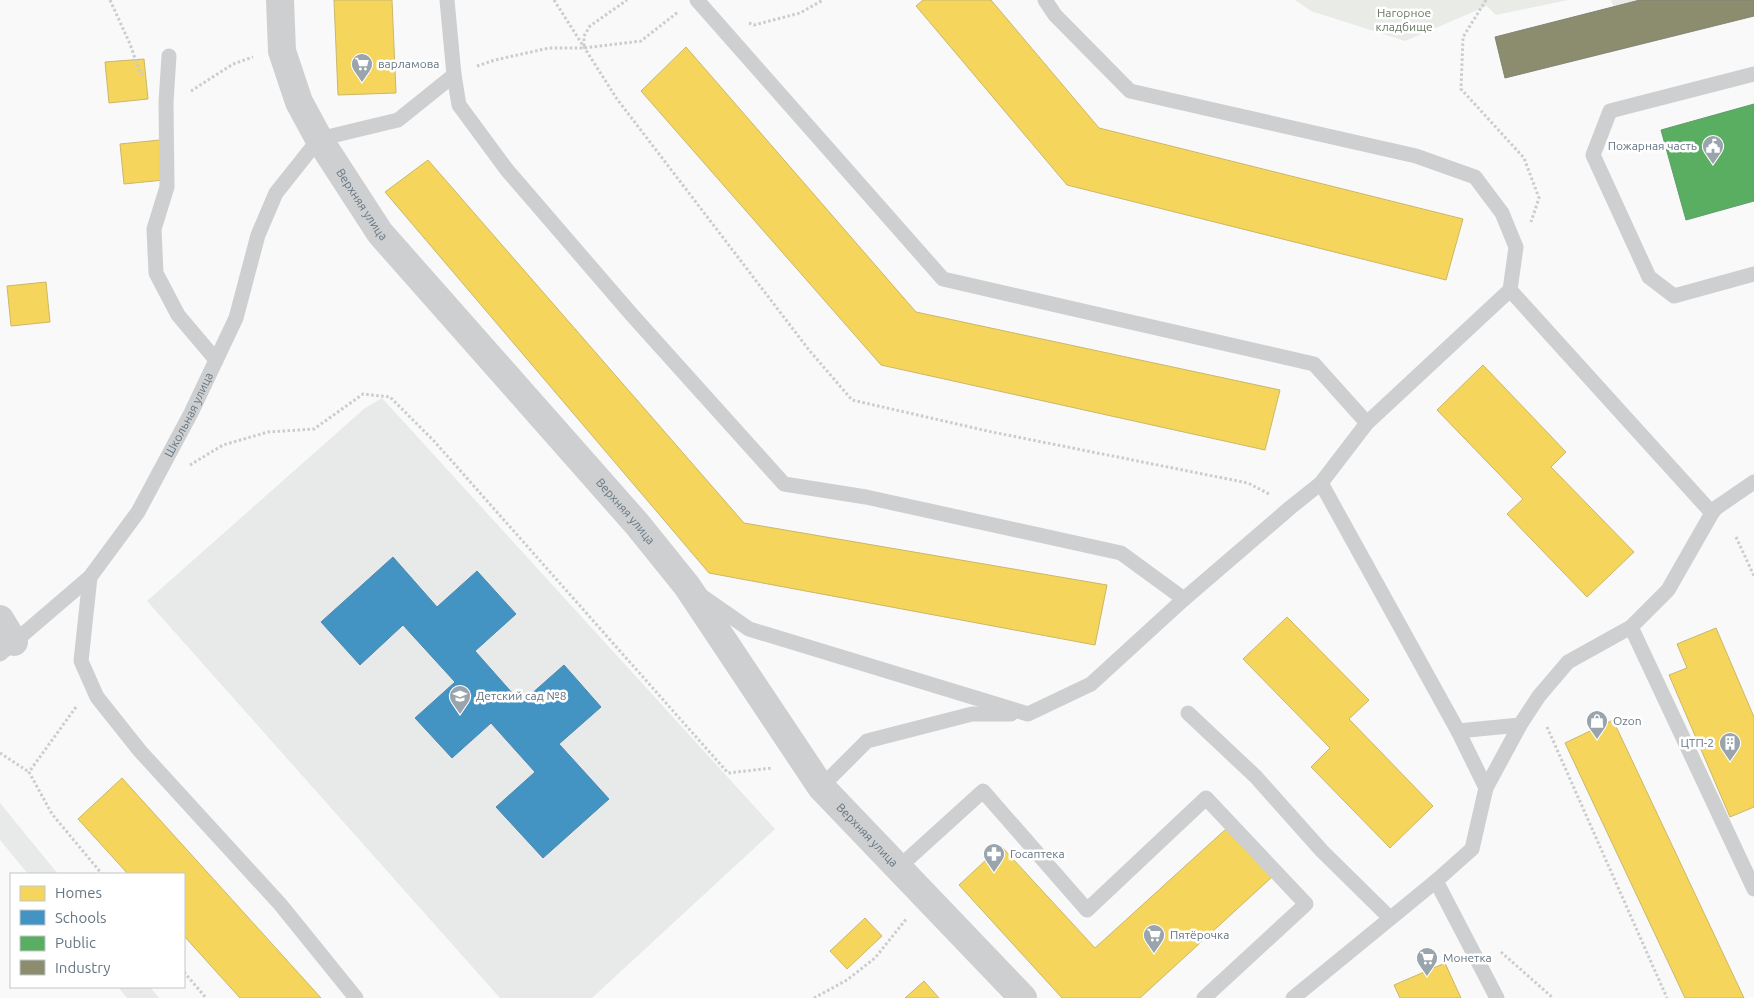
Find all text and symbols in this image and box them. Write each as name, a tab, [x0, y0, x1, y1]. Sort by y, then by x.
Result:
park label: Нагорное кладбище	[1375, 6, 1433, 33]
supermarket icon: варламова	[350, 52, 374, 83]
place label: варламова	[378, 57, 440, 70]
public building icon: Пожарная часть	[1701, 134, 1725, 165]
place label: Пожарная часть	[1608, 139, 1697, 152]
street label: Верхняя улица	[334, 166, 390, 243]
street label: Школьная улица	[162, 370, 215, 459]
street label: Верхняя улица	[594, 475, 658, 547]
school or university icon: Детский сад №8	[448, 684, 472, 715]
place label: Детский сад №8	[476, 689, 567, 702]
shop icon: Ozon	[1585, 709, 1609, 740]
place label: Ozon	[1613, 714, 1642, 727]
building icon: ЦТП-2	[1718, 731, 1742, 762]
place label: ЦТП-2	[1680, 736, 1714, 749]
street label: Верхняя улица	[834, 800, 901, 869]
pharmacy icon: Госаптека	[982, 842, 1006, 873]
place label: Госаптека	[1010, 847, 1065, 860]
legend	[10, 873, 185, 988]
text: Homes	[55, 884, 102, 901]
text: Schools	[55, 909, 106, 926]
supermarket icon: Пятёрочка	[1142, 923, 1166, 954]
place label: Пятёрочка	[1170, 928, 1229, 941]
text: Public	[55, 934, 96, 951]
supermarket icon: Монетка	[1415, 946, 1439, 977]
place label: Монетка	[1443, 951, 1492, 964]
text: Industry	[55, 959, 110, 976]

